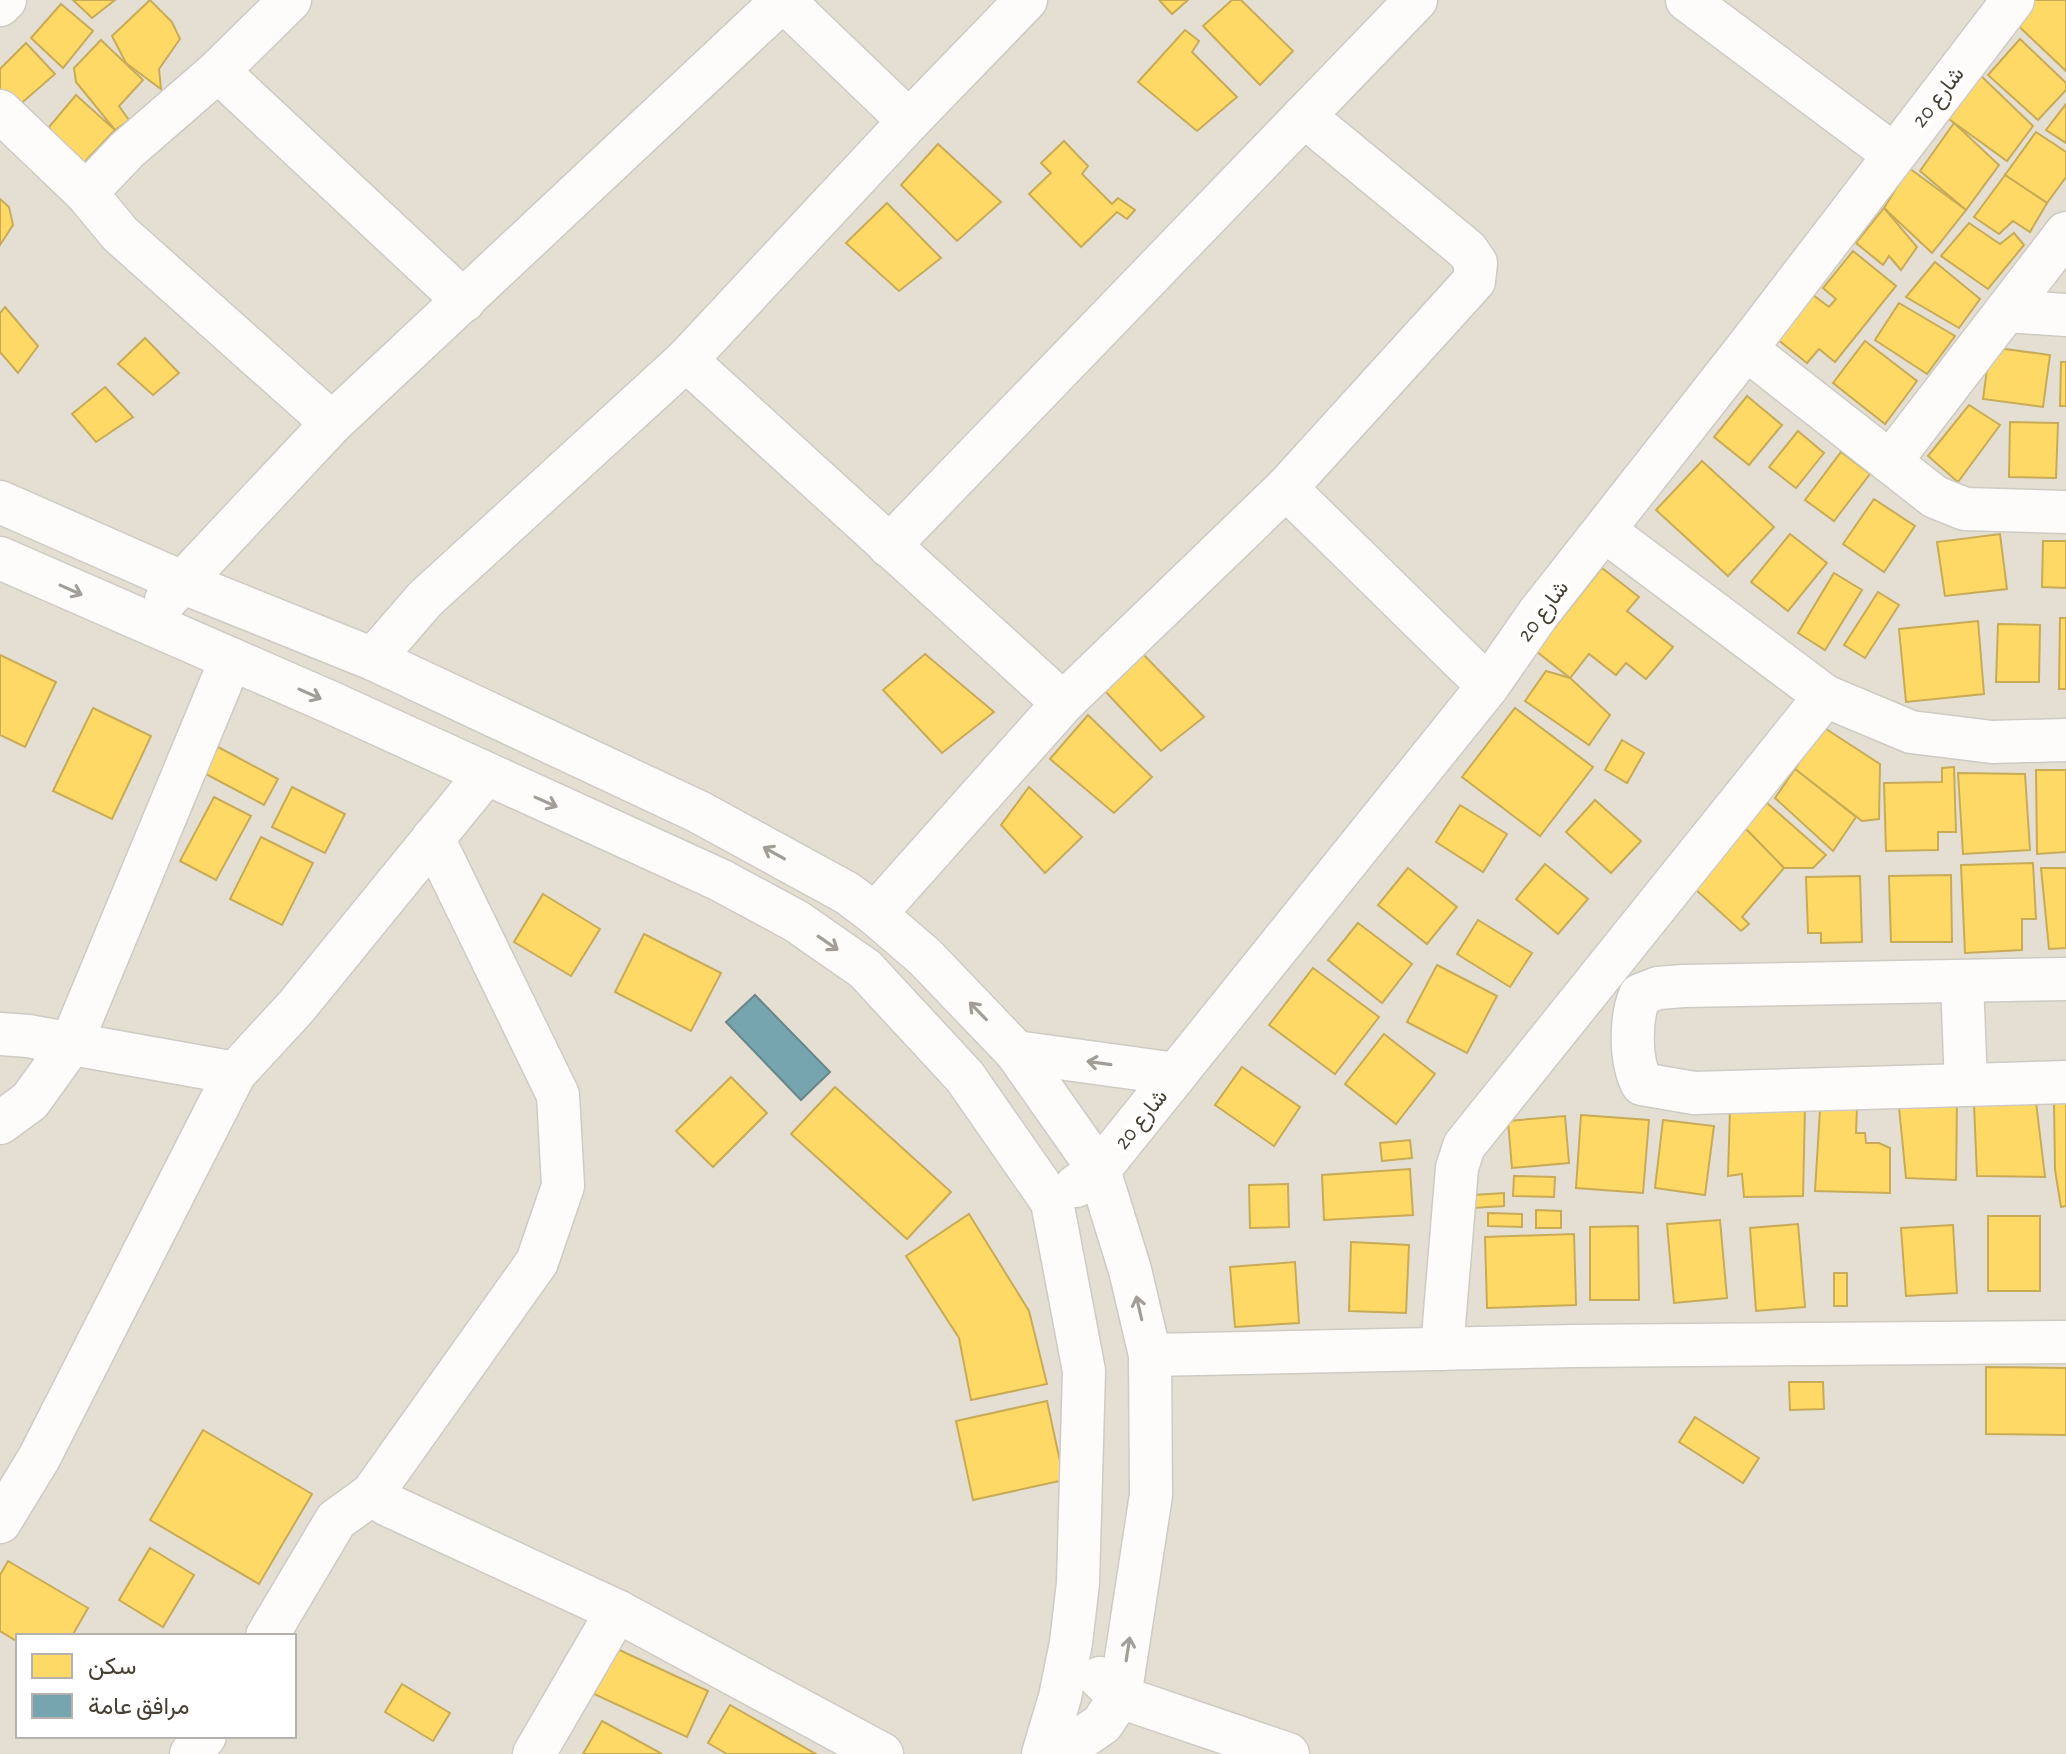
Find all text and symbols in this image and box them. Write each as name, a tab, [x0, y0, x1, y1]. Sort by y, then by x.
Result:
street label: شارع 20	[1908, 63, 1970, 133]
street label: شارع 20	[1513, 577, 1575, 647]
one-way arrow	[59, 583, 83, 598]
one-way arrow	[297, 687, 321, 702]
one-way arrow	[534, 795, 558, 810]
one-way arrow	[763, 845, 786, 861]
one-way arrow	[816, 935, 838, 952]
one-way arrow	[968, 1001, 987, 1021]
one-way arrow	[1087, 1055, 1112, 1070]
street label: شارع 20	[1111, 1085, 1174, 1155]
one-way arrow	[1131, 1296, 1146, 1321]
legend	[16, 1634, 296, 1738]
one-way arrow	[1121, 1637, 1136, 1662]
text: سكن	[88, 1655, 137, 1680]
text: مرافق عامة	[88, 1695, 189, 1721]

